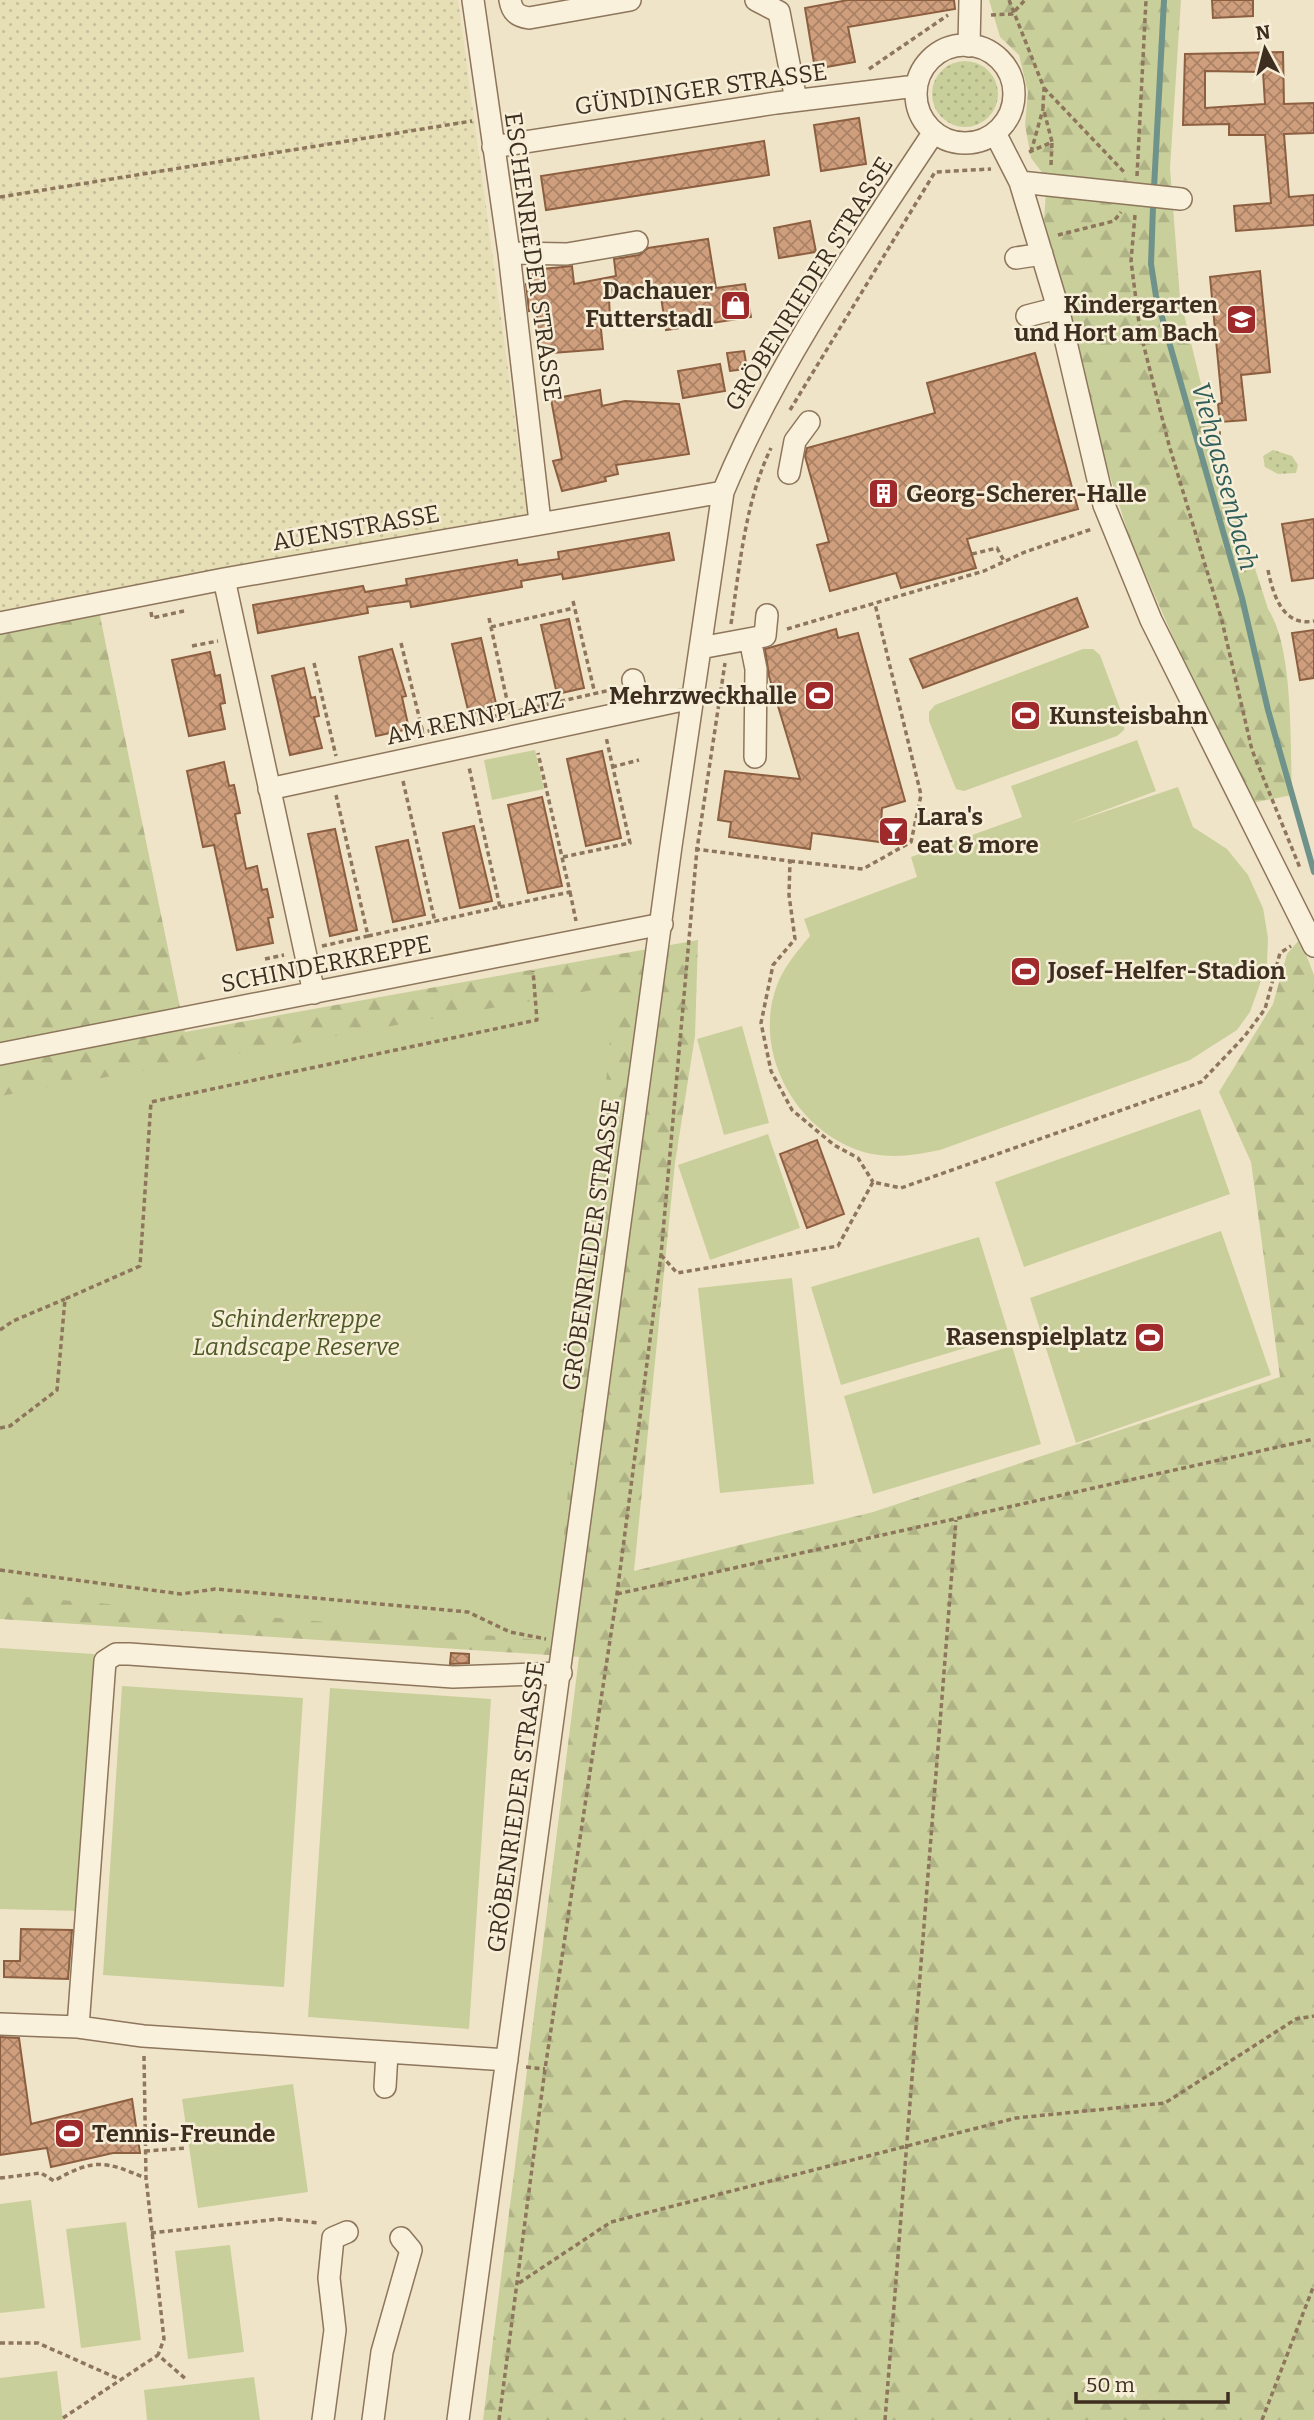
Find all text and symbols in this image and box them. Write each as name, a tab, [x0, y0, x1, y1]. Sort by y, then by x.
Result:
north arrow	[1230, 14, 1300, 84]
text: N	[1254, 20, 1272, 45]
street label: GÜNDINGER STRASSE	[573, 57, 829, 121]
street label: ESCHENRIEDER STRASSE	[499, 110, 567, 404]
street label: GRÖBENRIEDER STRASSE	[719, 152, 899, 416]
place label: Dachauer Futterstadl	[585, 277, 714, 333]
shop icon: Dachauer Futterstadl	[719, 288, 753, 322]
place label: Kindergarten und Hort am Bach	[1014, 291, 1219, 347]
school or university icon: Kindergarten und Hort am Bach	[1224, 302, 1258, 336]
water label: Viehgassenbach	[1185, 379, 1265, 574]
building icon: Georg-Scherer-Halle	[866, 477, 900, 511]
place label: Georg-Scherer-Halle	[906, 480, 1147, 508]
street label: AUENSTRASSE	[270, 500, 442, 556]
sports icon: Mehrzweckhalle	[803, 679, 837, 713]
place label: Mehrzweckhalle	[609, 682, 797, 710]
street label: AM RENNPLATZ	[384, 685, 566, 751]
sports icon: Kunsteisbahn	[1009, 699, 1043, 733]
place label: Kunsteisbahn	[1049, 702, 1209, 730]
place label: Lara's eat & more	[917, 803, 1039, 859]
bar icon: Lara's eat & more	[877, 814, 911, 848]
street label: SCHINDERKREPPE	[219, 930, 433, 998]
sports icon: Josef-Helfer-Stadion	[1008, 954, 1042, 988]
place label: Josef-Helfer-Stadion	[1046, 957, 1286, 985]
street label: GRÖBENRIEDER STRASSE	[557, 1098, 625, 1392]
park label: Schinderkreppe Landscape Reserve	[193, 1305, 399, 1361]
sports icon: Rasenspielplatz	[1133, 1320, 1167, 1354]
place label: Rasenspielplatz	[946, 1323, 1127, 1351]
street label: GRÖBENRIEDER STRASSE	[482, 1660, 550, 1954]
sports icon: Tennis-Freunde	[52, 2117, 86, 2151]
place label: Tennis-Freunde	[92, 2120, 276, 2148]
scale bar	[1076, 2360, 1228, 2404]
text: 50 m	[1086, 2372, 1135, 2398]

